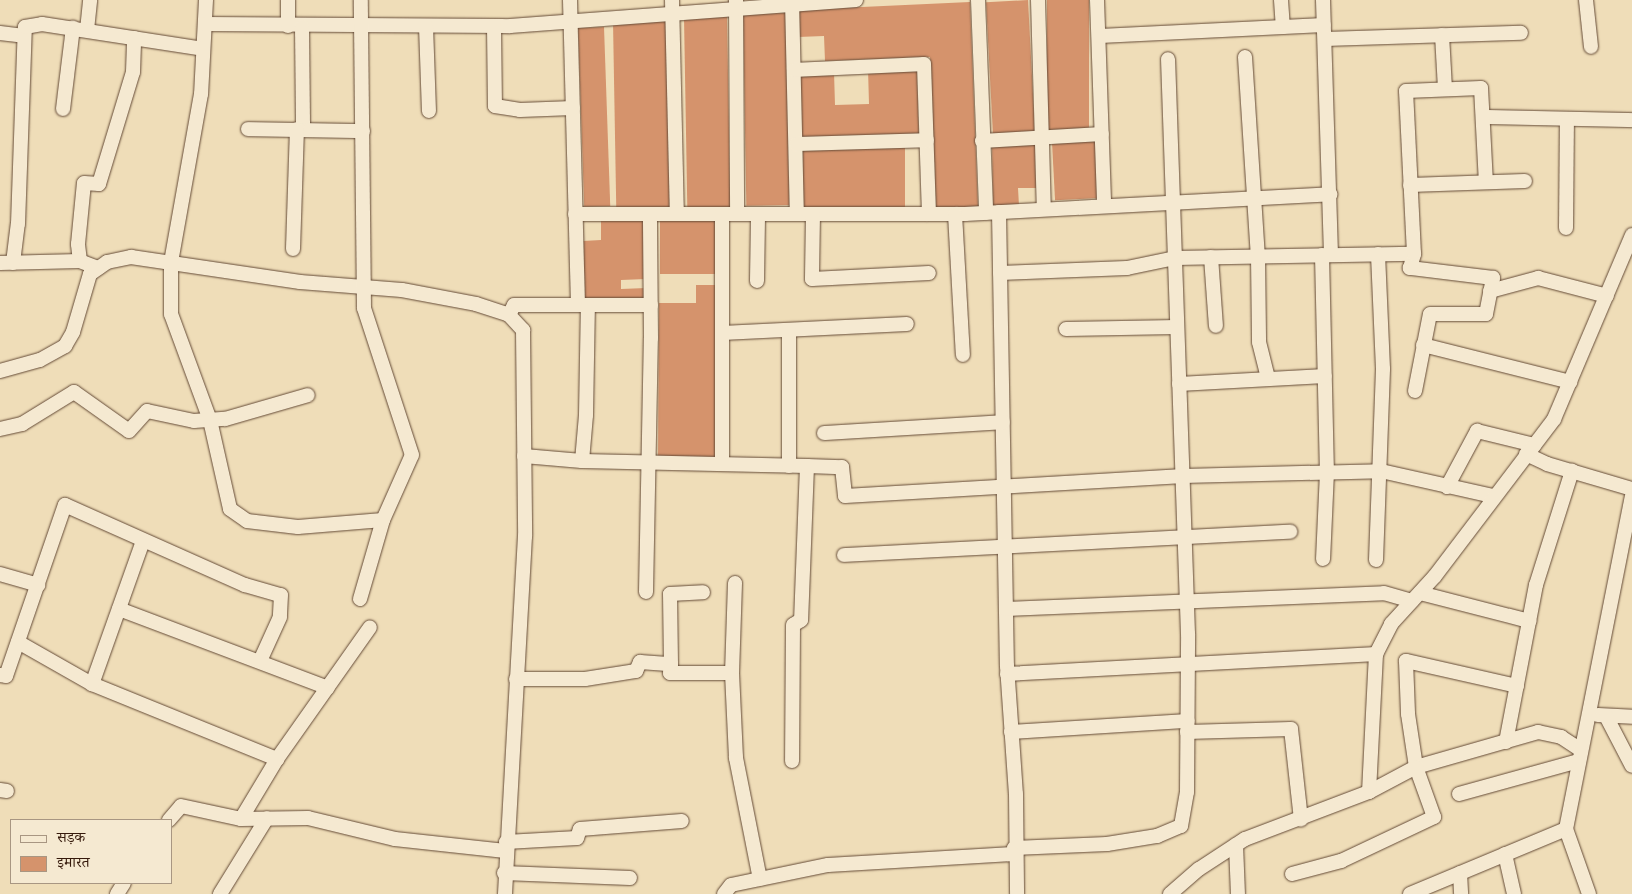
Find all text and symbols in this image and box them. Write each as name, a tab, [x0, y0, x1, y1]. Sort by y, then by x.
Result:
legend	[10, 819, 172, 884]
text: सड़क	[57, 827, 85, 846]
text: इमारत	[57, 852, 90, 871]

